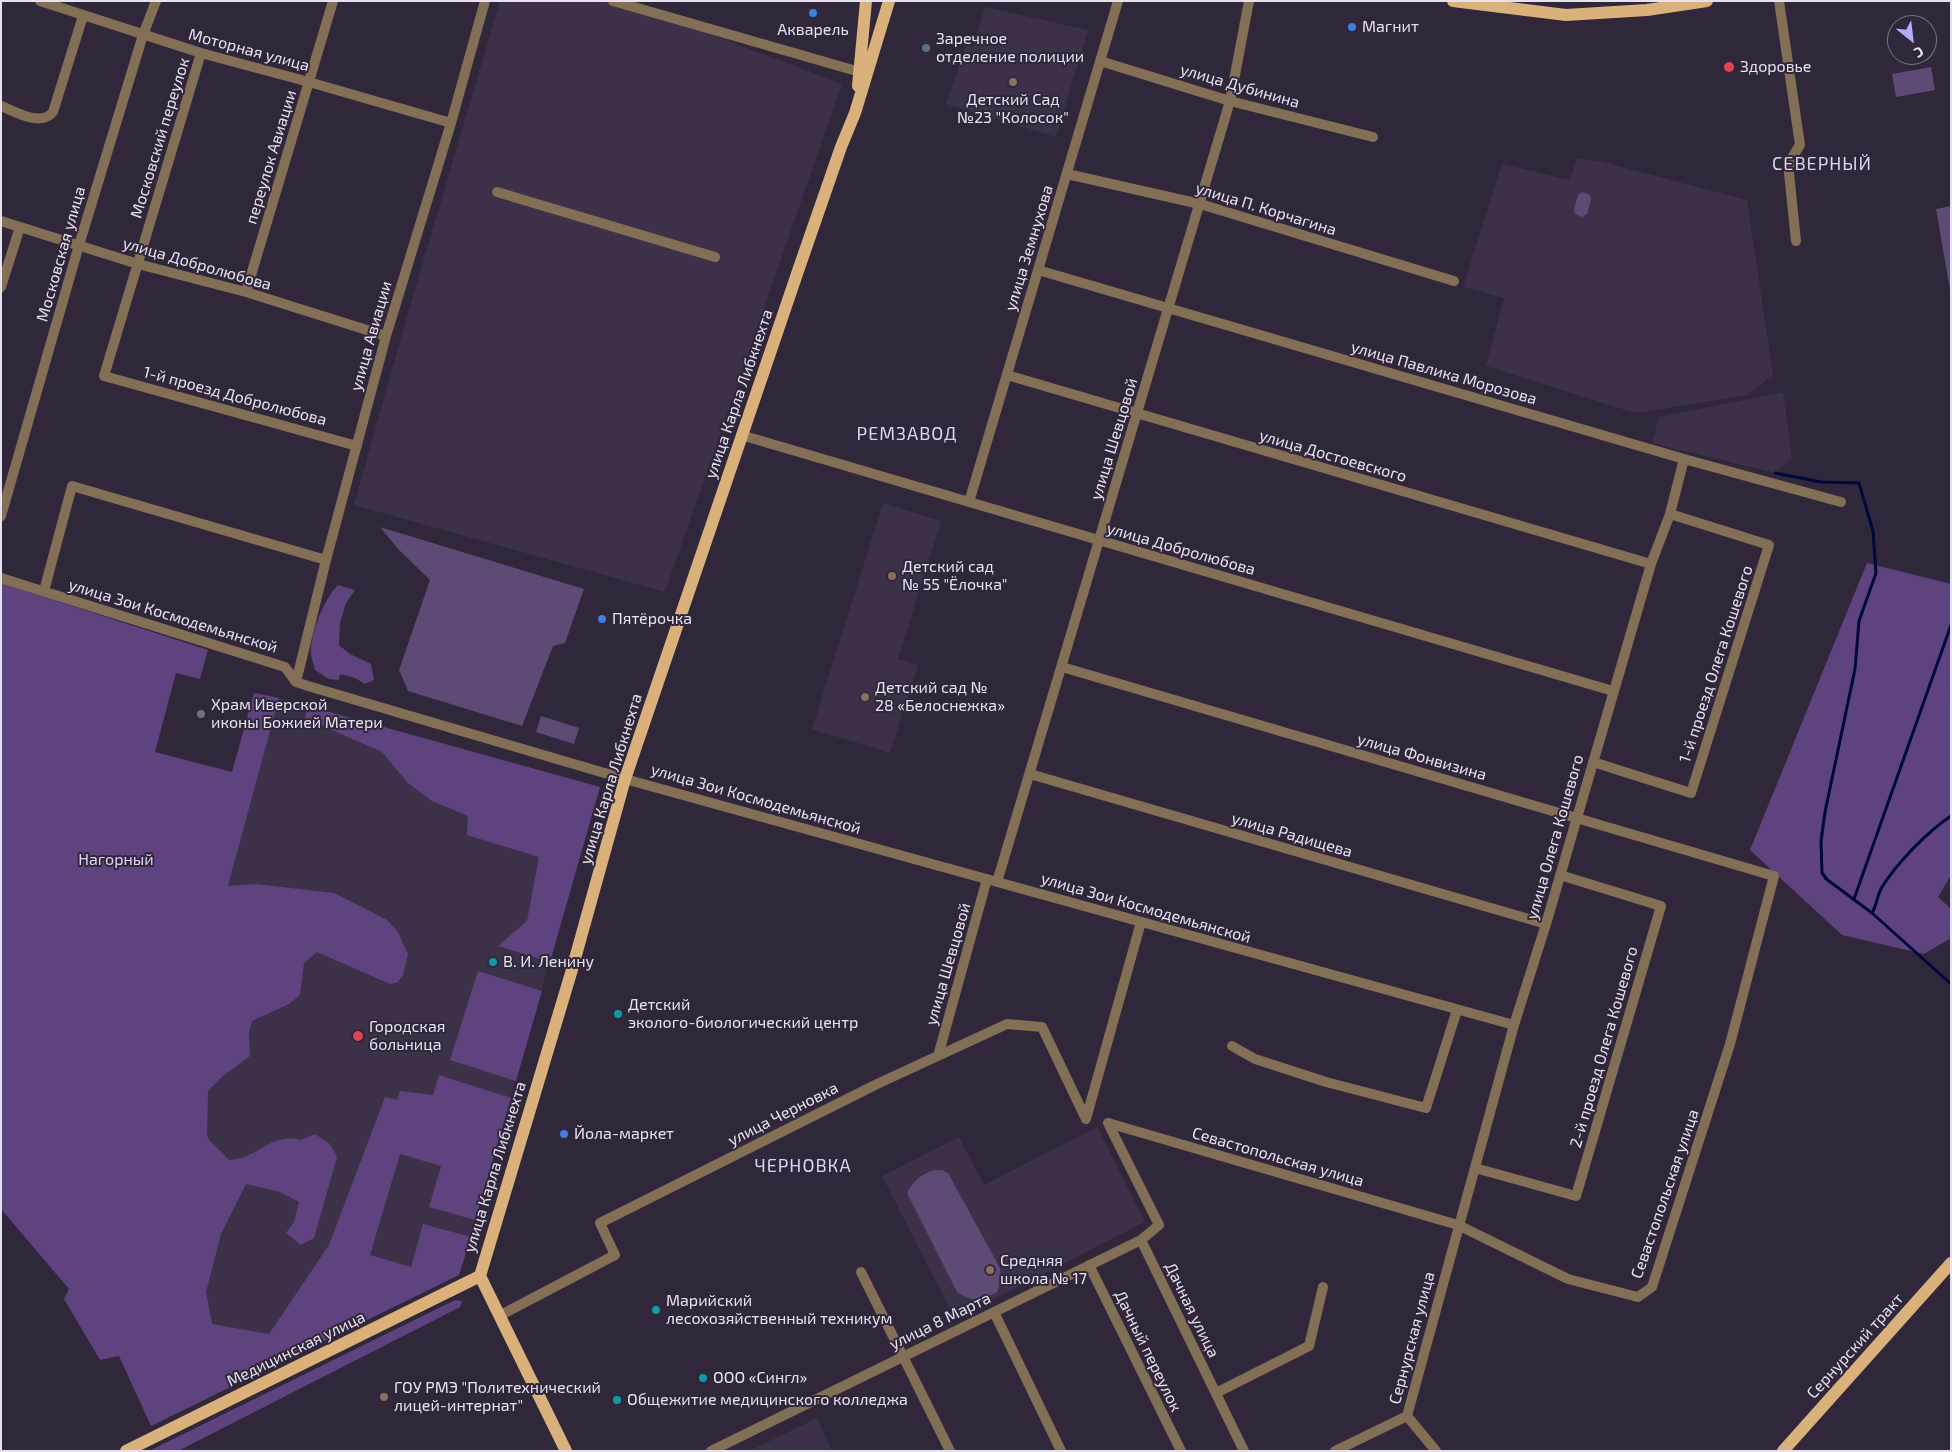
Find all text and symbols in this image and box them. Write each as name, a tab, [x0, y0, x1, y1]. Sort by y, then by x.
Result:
marker: Акварель	[807, 7, 819, 19]
north arrow	[1887, 15, 1937, 65]
place label: Магнит	[1362, 17, 1419, 37]
place label: Акварель	[777, 20, 849, 40]
marker: Магнит	[1346, 21, 1358, 33]
street label: Моторная улица	[186, 25, 312, 75]
place label: Заречное отделение полиции	[936, 29, 1084, 67]
marker: Заречное отделение полиции	[920, 42, 932, 54]
text: С	[1911, 43, 1927, 62]
street label: Московский переулок	[126, 55, 194, 221]
place label: Здоровье	[1740, 57, 1811, 77]
street label: улица Дубинина	[1178, 60, 1302, 112]
marker: Здоровье	[1722, 60, 1736, 74]
marker: Детский Сад №23 "Колосок"	[1007, 76, 1019, 88]
street label: переулок Авиации	[241, 88, 301, 226]
place label: Детский Сад №23 "Колосок"	[957, 90, 1069, 128]
district label: СЕВЕРНЫЙ	[1771, 153, 1873, 175]
street label: улица П. Корчагина	[1193, 178, 1339, 240]
street label: улица Земнухова	[1001, 183, 1057, 313]
street label: Московская улица	[33, 184, 89, 324]
street label: улица Добролюбова	[120, 234, 274, 294]
street label: улица Авиации	[346, 279, 396, 393]
street label: улица Карла Либкнехта	[701, 307, 777, 481]
street label: улица Павлика Морозова	[1349, 337, 1539, 409]
street label: 1-й проезд Добролюбова	[141, 362, 329, 430]
street label: улица Шевцовой	[1086, 376, 1142, 502]
district label: РЕМЗАВОД	[856, 423, 958, 445]
street label: улица Достоевского	[1257, 426, 1409, 486]
street label: улица Добролюбова	[1104, 519, 1258, 579]
place label: Детский сад № 55 "Ёлочка"	[902, 557, 1008, 595]
street label: 1-й проезд Олега Кошевого	[1675, 563, 1757, 765]
marker: Детский сад № 55 "Ёлочка"	[886, 570, 898, 582]
street label: улица Зои Космодемьянской	[66, 575, 280, 657]
place label: Пятёрочка	[612, 609, 692, 629]
marker: Пятёрочка	[596, 613, 608, 625]
place label: Детский сад № 28 «Белоснежка»	[875, 678, 1005, 716]
street label: улица Карла Либкнехта	[576, 691, 646, 867]
marker: Детский сад № 28 «Белоснежка»	[859, 691, 871, 703]
place label: Храм Иверской иконы Божией Матери	[211, 695, 383, 733]
marker: Храм Иверской иконы Божией Матери	[195, 708, 207, 720]
street label: улица Фонвизина	[1355, 729, 1489, 785]
street label: улица Олега Кошевого	[1522, 752, 1588, 922]
street label: улица Зои Космодемьянской	[649, 760, 863, 838]
street label: улица Радищева	[1229, 809, 1355, 861]
park label: Нагорный	[78, 850, 154, 870]
street label: улица Зои Космодемьянской	[1039, 869, 1253, 947]
street label: улица Шевцовой	[921, 901, 975, 1027]
street label: 2-й проезд Олега Кошевого	[1566, 944, 1642, 1150]
place label: В. И. Ленину	[503, 952, 594, 972]
marker: В. И. Ленину	[487, 956, 499, 968]
place label: Детский эколого-биологический центр	[628, 995, 858, 1033]
marker: Детский эколого-биологический центр	[612, 1008, 624, 1020]
place label: Городская больница	[369, 1017, 445, 1055]
marker: Городская больница	[351, 1029, 365, 1043]
street label: улица Черновка	[725, 1078, 841, 1150]
street label: улица Карла Либкнехта	[460, 1079, 530, 1255]
street label: Севастопольская улица	[1627, 1107, 1703, 1281]
street label: Севастопольская улица	[1190, 1123, 1366, 1191]
place label: Йола-маркет	[574, 1124, 674, 1144]
marker: Йола-маркет	[558, 1128, 570, 1140]
district label: ЧЕРНОВКА	[753, 1155, 853, 1177]
place label: Средняя школа № 17	[1000, 1251, 1087, 1289]
street label: Дачная улица	[1161, 1259, 1223, 1361]
marker: Средняя школа № 17	[984, 1264, 996, 1276]
street label: Сернурская улица	[1385, 1270, 1439, 1406]
street label: Дачный переулок	[1110, 1287, 1186, 1415]
street label: улица 8 Марта	[886, 1288, 994, 1354]
street label: Сернурский тракт	[1803, 1289, 1907, 1403]
place label: Марийский лесохозяйственный техникум	[666, 1291, 892, 1329]
marker: Марийский лесохозяйственный техникум	[650, 1304, 662, 1316]
street label: Медицинская улица	[224, 1307, 368, 1391]
place label: ООО «Сингл»	[713, 1368, 807, 1388]
marker: ООО «Сингл»	[697, 1372, 709, 1384]
place label: ГОУ РМЭ "Политехнический лицей-интернат"	[394, 1378, 601, 1416]
place label: Общежитие медицинского колледжа	[627, 1390, 908, 1410]
marker: ГОУ РМЭ "Политехнический лицей-интернат"	[378, 1391, 390, 1403]
marker: Общежитие медицинского колледжа	[611, 1394, 623, 1406]

